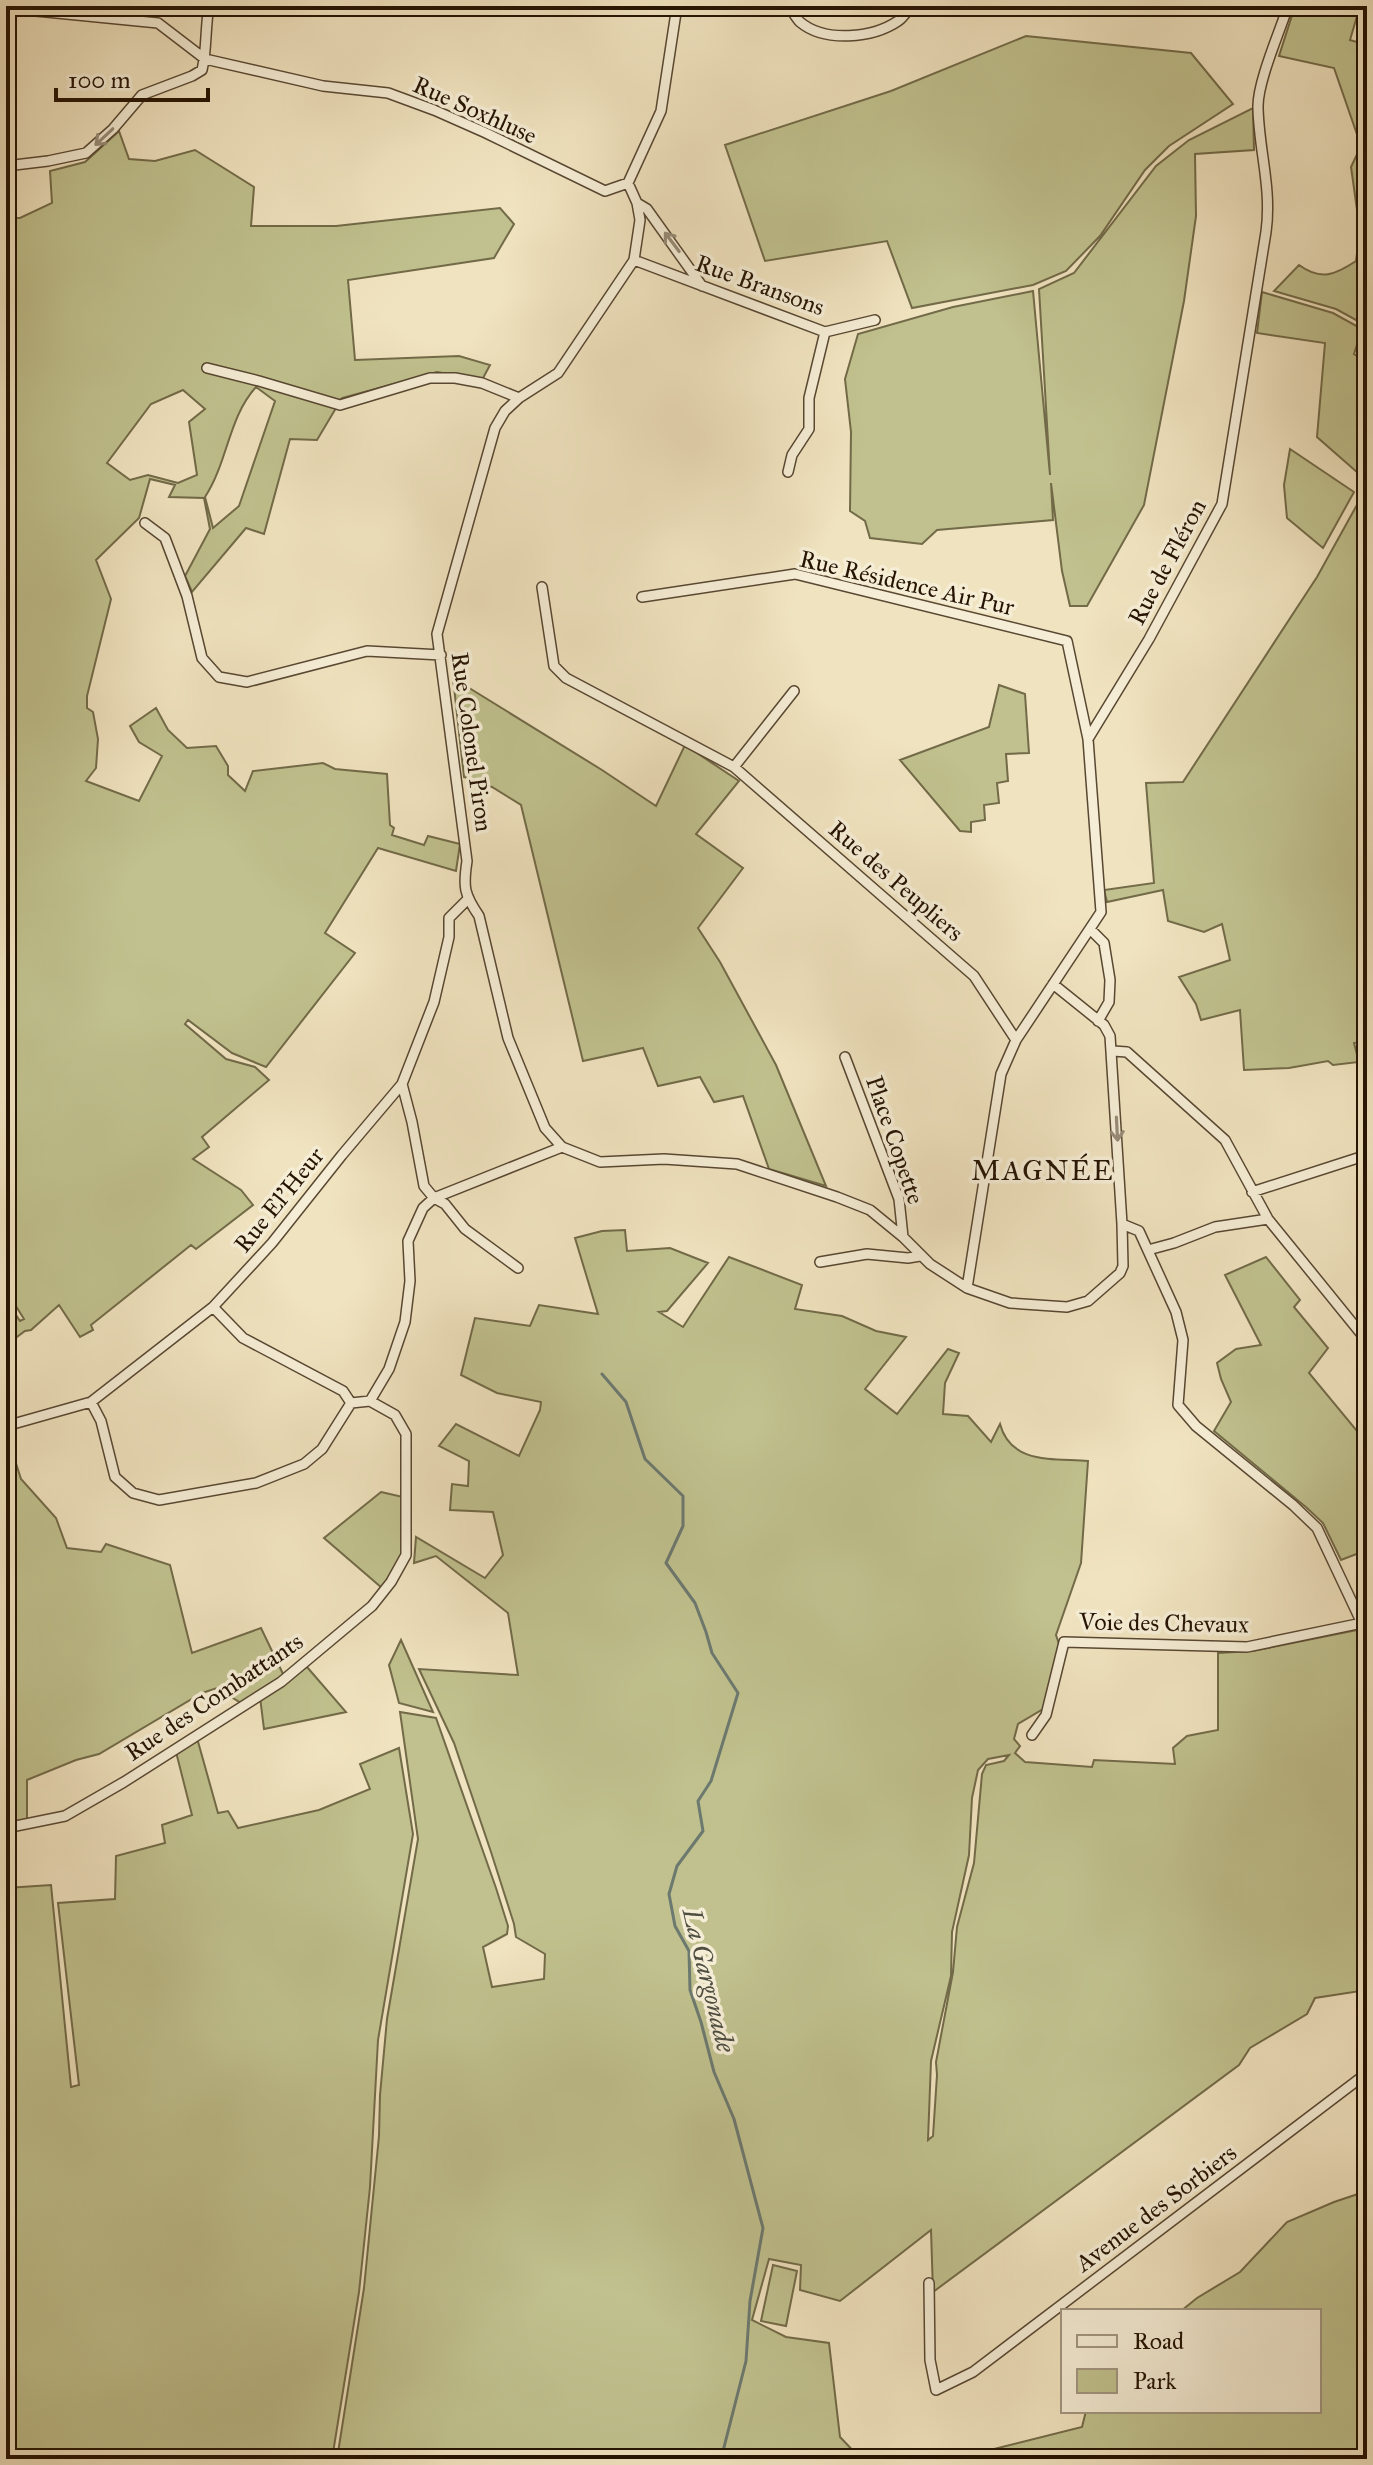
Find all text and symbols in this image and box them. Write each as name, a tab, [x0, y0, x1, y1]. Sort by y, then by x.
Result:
scale bar	[56, 52, 208, 102]
text: 100 m	[68, 65, 131, 95]
street label: Rue Soxhluse	[408, 69, 542, 151]
one-way arrow	[94, 128, 114, 146]
one-way arrow	[664, 232, 681, 253]
street label: Rue Bransons	[691, 248, 829, 322]
street label: Rue de Fléron	[1121, 494, 1213, 630]
street label: Rue Résidence Air Pur	[797, 544, 1017, 622]
street label: Rue Colonel Piron	[445, 650, 499, 834]
street label: Rue des Peupliers	[822, 814, 970, 948]
street label: Place Copette	[859, 1072, 931, 1208]
one-way arrow	[1110, 1115, 1125, 1142]
street label: Rue El'Heur	[228, 1141, 330, 1259]
district label: MAGNÉE	[971, 1153, 1115, 1188]
street label: Voie des Chevaux	[1078, 1607, 1249, 1639]
street label: Rue des Combattants	[119, 1626, 309, 1768]
water label: La Gargonade	[675, 1904, 743, 2057]
street label: Avenue des Sorbiers	[1069, 2138, 1243, 2279]
legend	[1061, 2309, 1321, 2413]
text: Road	[1133, 2326, 1184, 2356]
text: Park	[1133, 2366, 1177, 2396]

